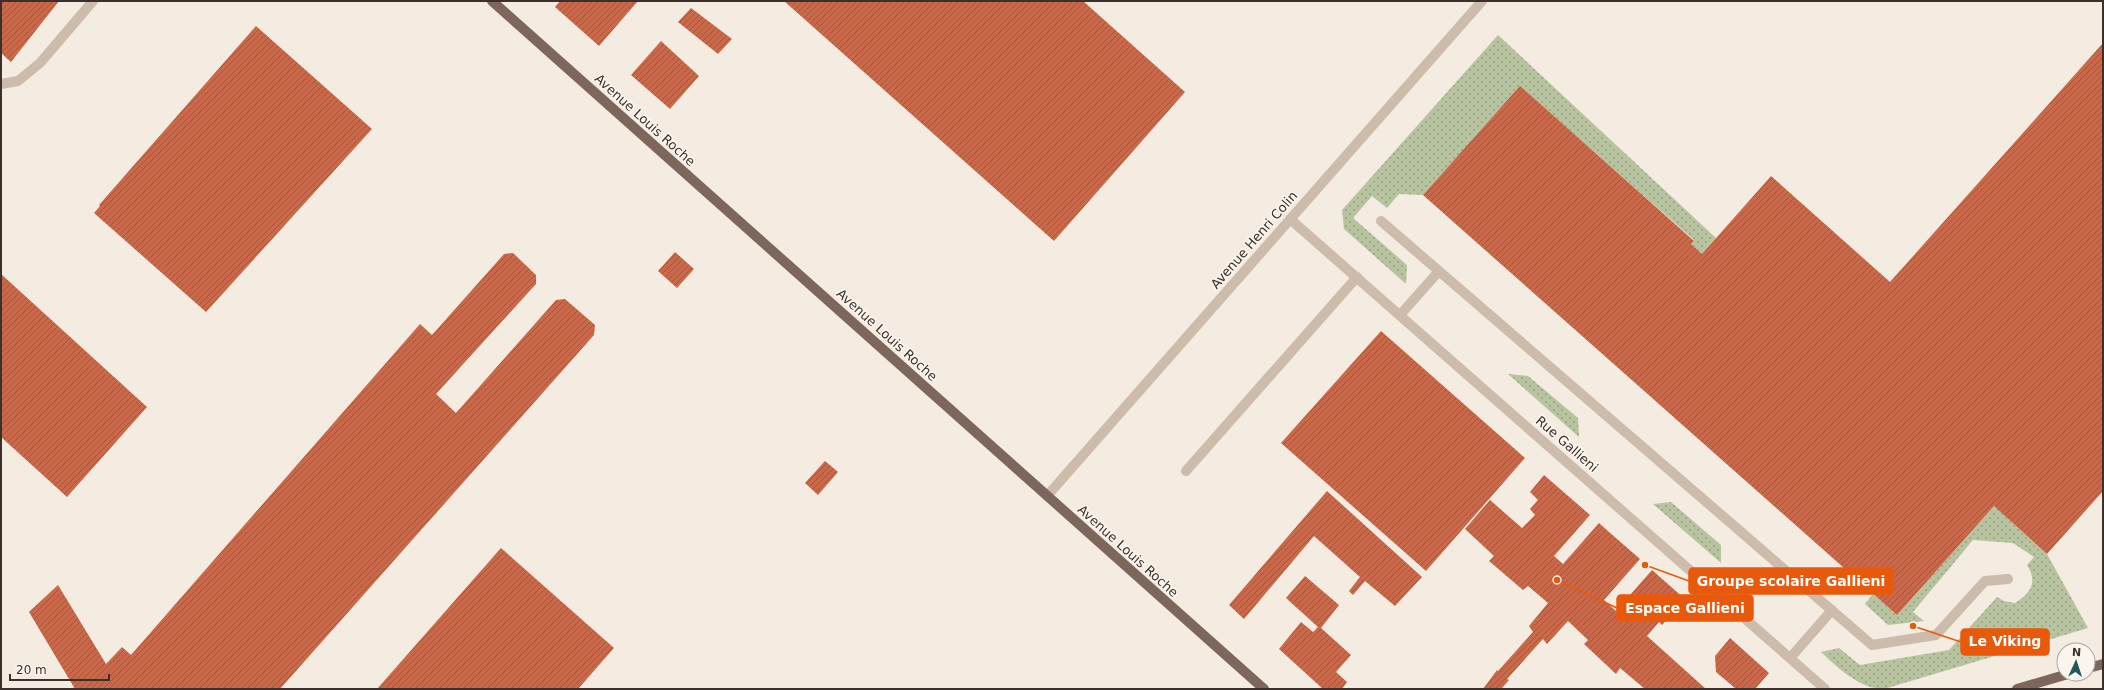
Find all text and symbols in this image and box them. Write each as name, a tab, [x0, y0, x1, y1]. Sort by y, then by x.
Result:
street label: Avenue Louis Roche	[592, 71, 698, 169]
street label: Avenue Henri Colin	[1208, 188, 1300, 292]
street label: Avenue Louis Roche	[834, 286, 940, 384]
street label: Rue Gallieni	[1533, 413, 1601, 475]
street label: Avenue Louis Roche	[1075, 502, 1181, 600]
callout: Groupe scolaire Gallieni	[1689, 568, 1893, 594]
text: Groupe scolaire Gallieni	[1697, 573, 1885, 589]
callout: Espace Gallieni	[1617, 595, 1753, 621]
text: Espace Gallieni	[1625, 600, 1745, 616]
callout: Le Viking	[1961, 629, 2049, 655]
text: Le Viking	[1969, 633, 2041, 649]
north arrow	[2056, 642, 2096, 682]
text: N	[2072, 646, 2081, 659]
scale bar	[10, 656, 109, 682]
text: 20 m	[16, 663, 47, 677]

